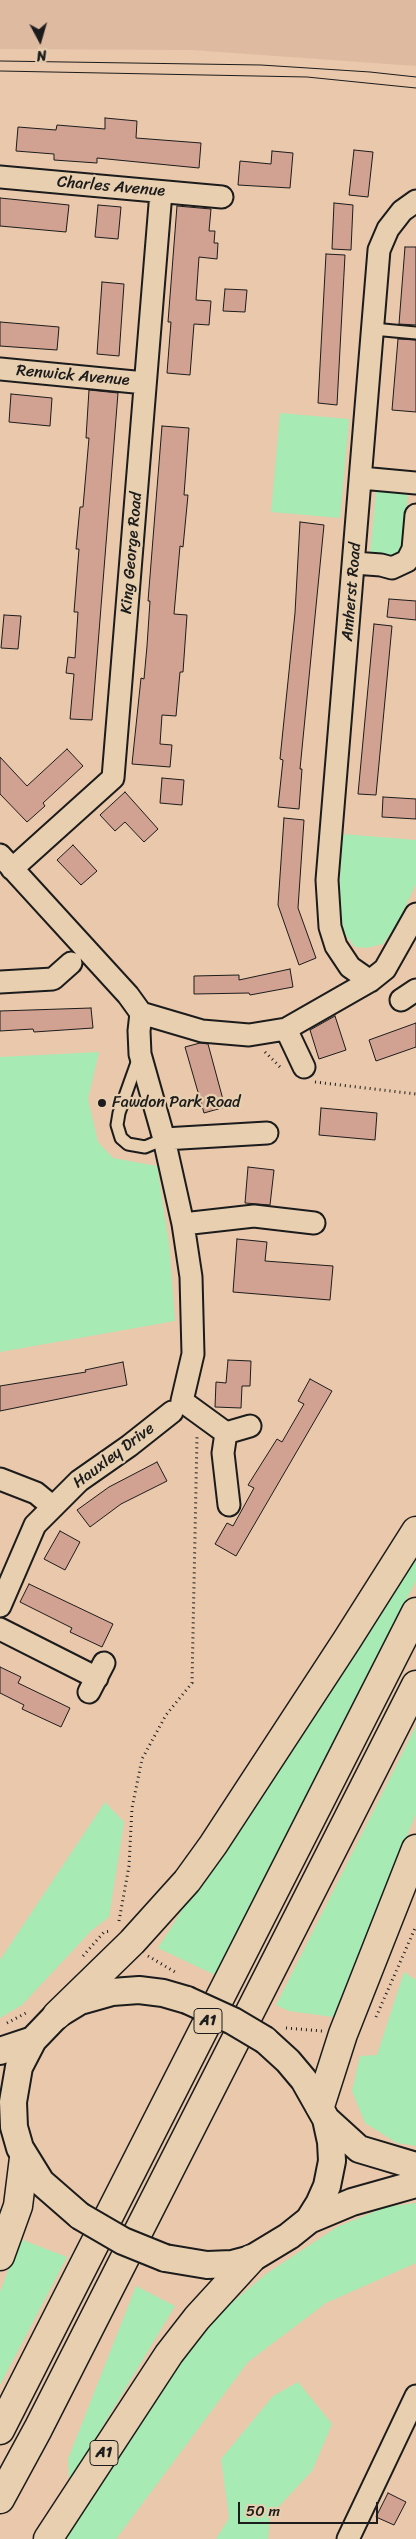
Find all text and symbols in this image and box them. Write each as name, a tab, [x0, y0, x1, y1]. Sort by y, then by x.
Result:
north arrow	[15, 15, 65, 65]
text: N	[35, 42, 48, 68]
street label: Charles Avenue	[56, 173, 166, 201]
street label: Renwick Avenue	[16, 361, 130, 391]
street label: King George Road	[117, 491, 147, 615]
street label: Amherst Road	[338, 542, 366, 642]
place label: Fawdon Park Road	[112, 1093, 240, 1113]
marker: Fawdon Park Road	[96, 1097, 108, 1109]
street label: Hauxley Drive	[70, 1419, 158, 1493]
road number: A1	[194, 2008, 222, 2034]
road number: A1	[90, 2440, 118, 2466]
scale bar	[241, 2492, 381, 2524]
text: 50 m	[246, 2498, 280, 2524]

